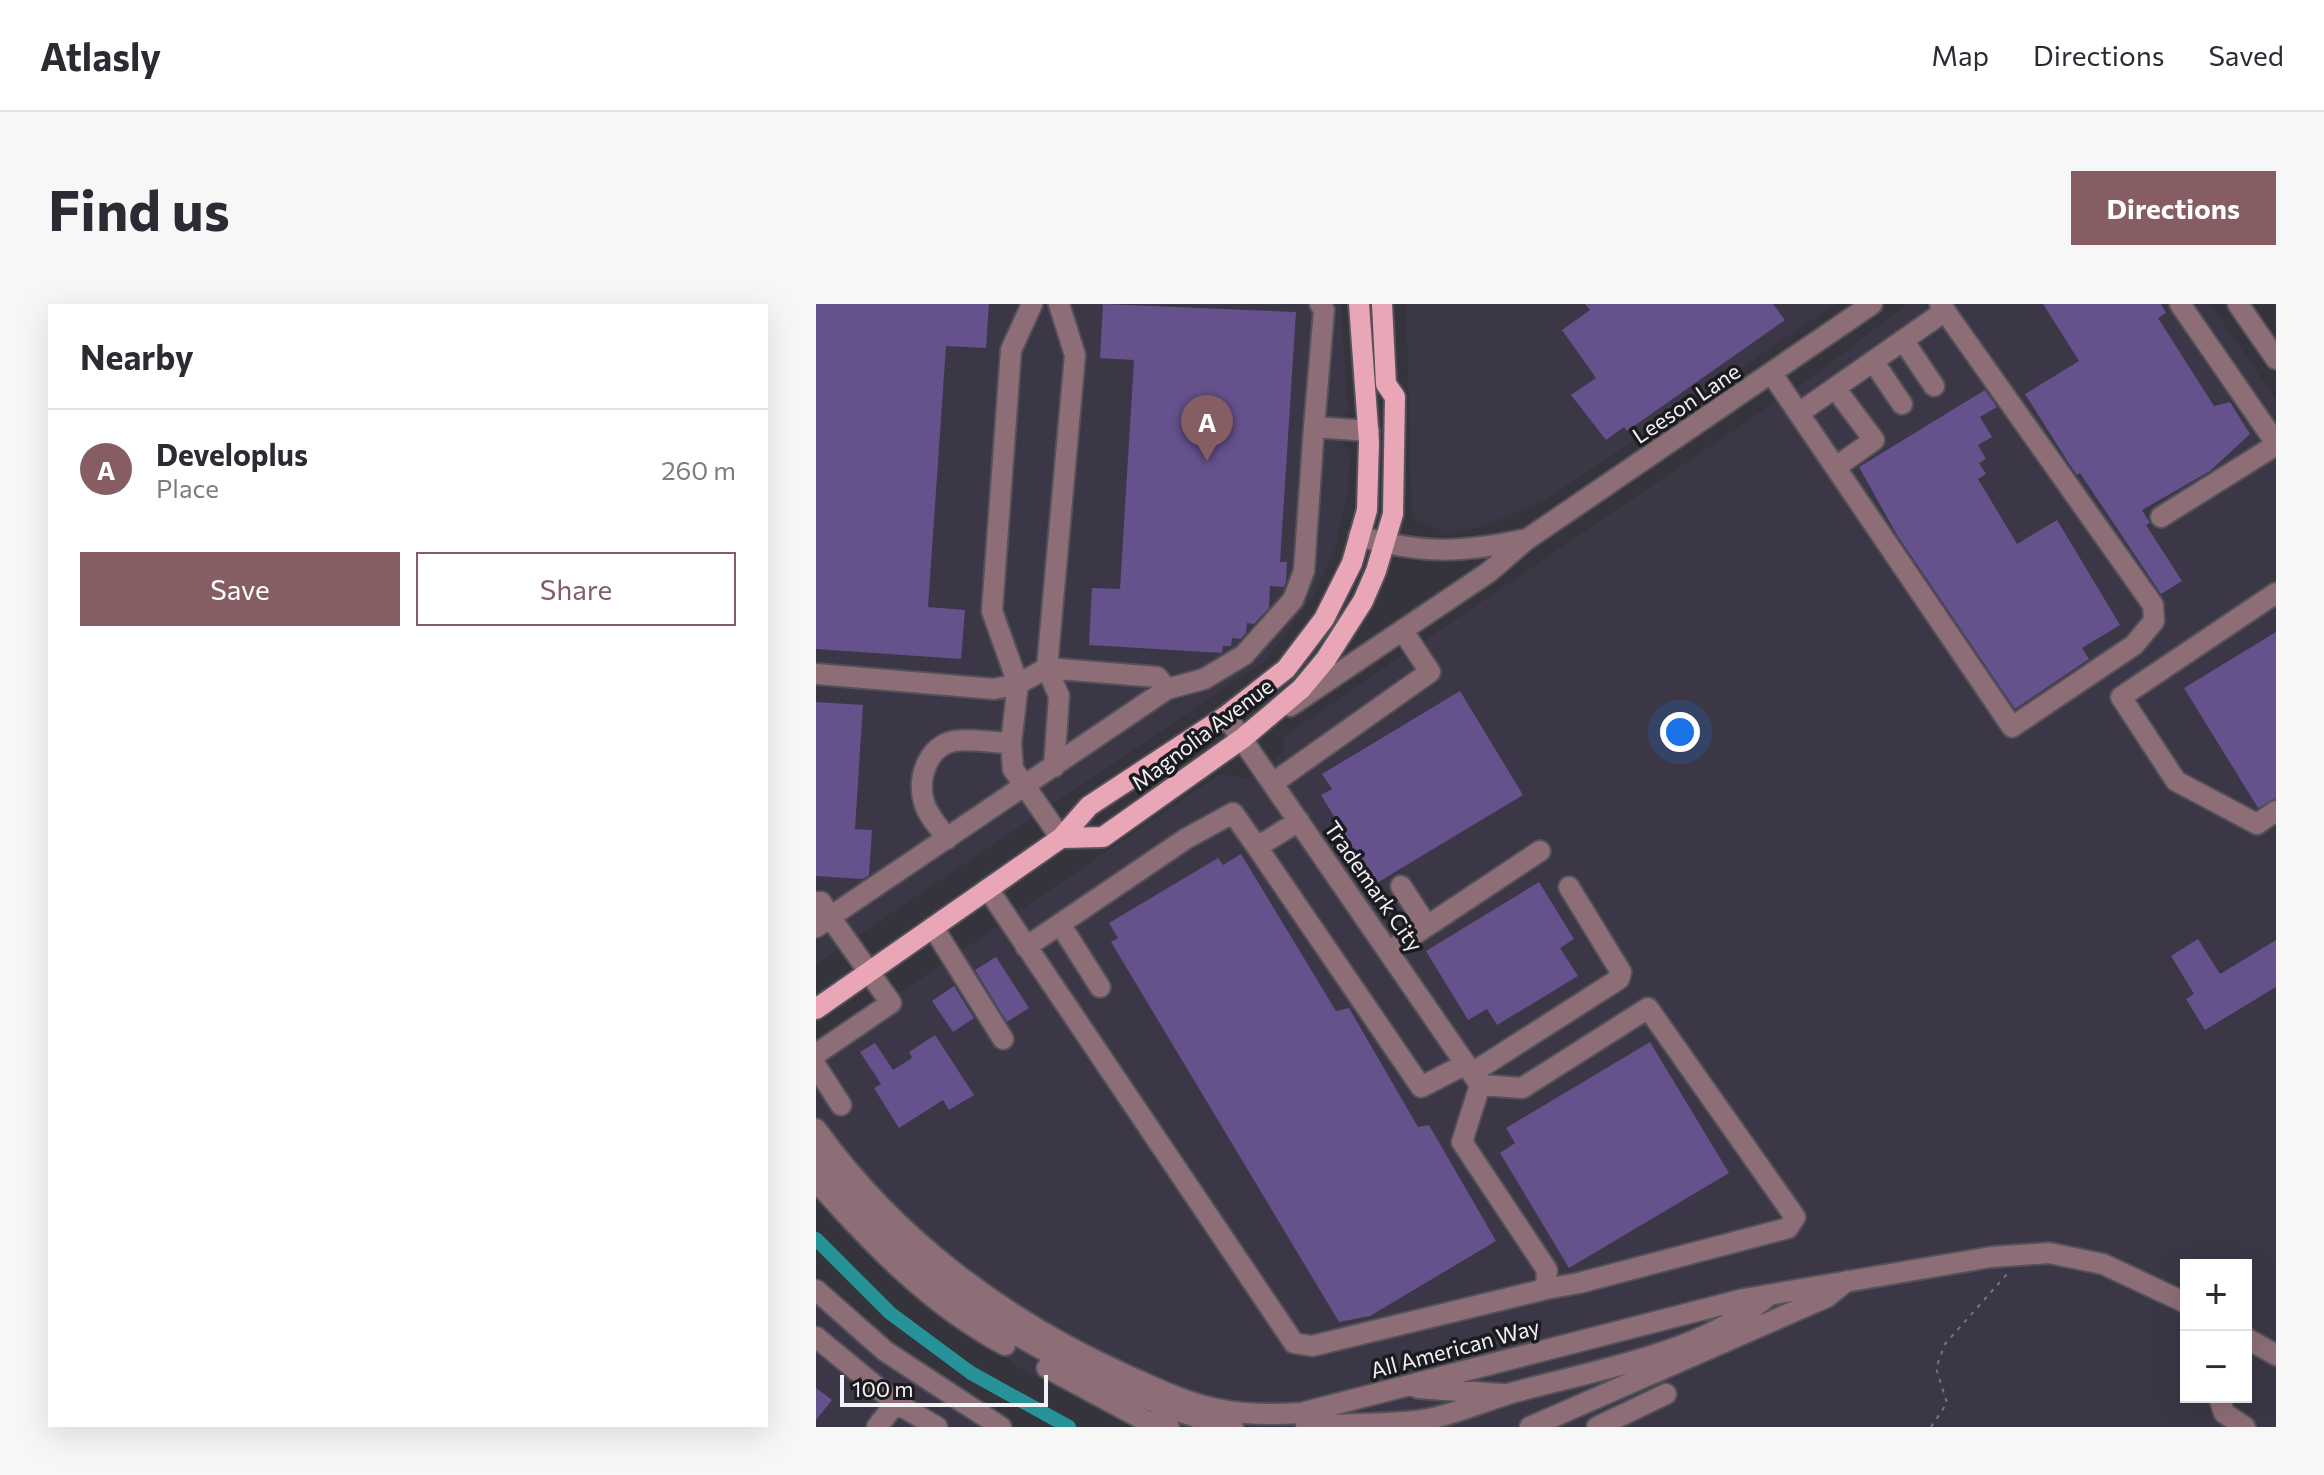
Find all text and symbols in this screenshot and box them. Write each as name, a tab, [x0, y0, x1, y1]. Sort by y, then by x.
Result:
text: Atlasly	[40, 32, 161, 79]
text: Map	[1931, 38, 1989, 72]
text: Directions	[2033, 38, 2164, 72]
text: Saved	[2208, 38, 2284, 72]
button: Directions	[2071, 171, 2276, 245]
text: Find us	[48, 174, 230, 243]
text: Nearby	[80, 335, 194, 377]
street label: Leeson Lane	[1627, 357, 1745, 449]
pin: A	[1181, 395, 1233, 461]
text: Developlus	[156, 435, 308, 472]
text: A	[97, 454, 115, 485]
text: 260 m	[661, 454, 736, 485]
text: Place	[156, 472, 219, 503]
button: Save	[80, 552, 400, 626]
button: Share	[416, 552, 736, 626]
street label: Magnolia Avenue	[1126, 672, 1278, 796]
your location	[1660, 712, 1700, 752]
street label: Trademark City	[1319, 815, 1429, 957]
map controls	[2180, 1259, 2252, 1403]
button: +	[2180, 1259, 2252, 1331]
street label: All American Way	[1367, 1312, 1543, 1384]
button: −	[2180, 1331, 2252, 1403]
scale bar	[840, 1371, 1048, 1407]
text: 100 m	[852, 1375, 914, 1402]

